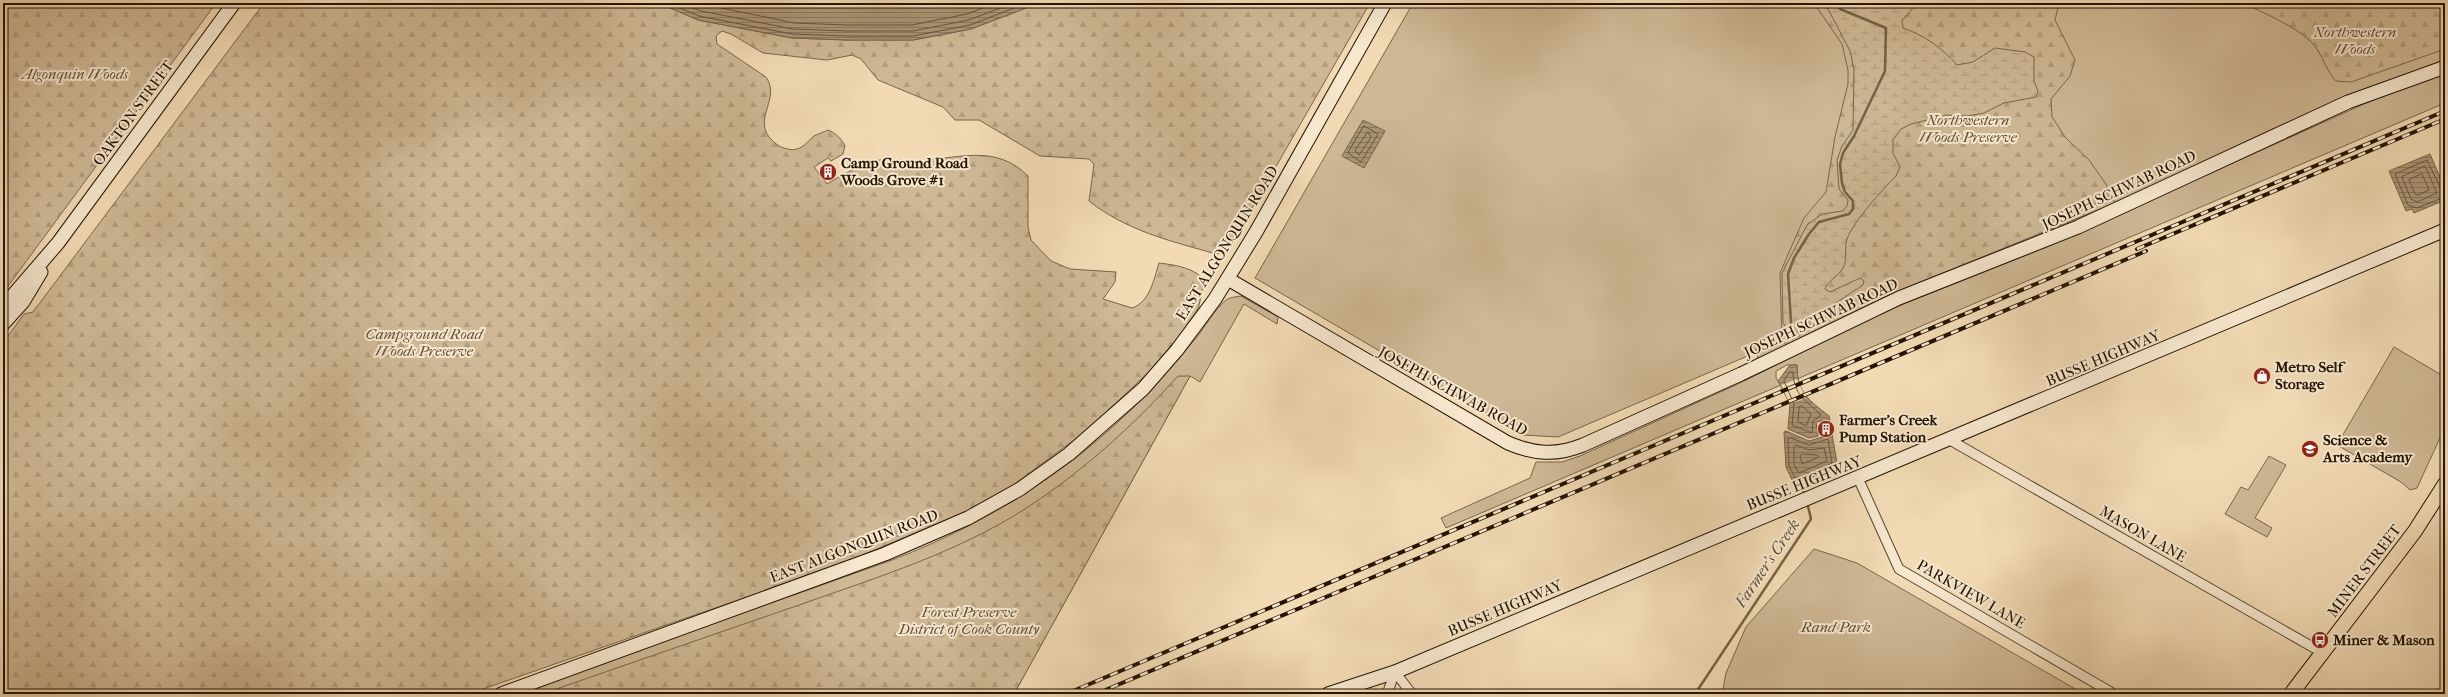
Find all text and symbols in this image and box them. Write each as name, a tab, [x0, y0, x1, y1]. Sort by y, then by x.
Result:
park label: Northwestern Woods	[2312, 23, 2397, 58]
street label: OAKTON STREET	[89, 56, 178, 169]
park label: Algonquin Woods	[20, 65, 129, 83]
park label: Northwestern Woods Preserve	[1919, 111, 2018, 146]
street label: JOSEPH SCHWAB ROAD	[2038, 146, 2199, 234]
place label: Camp Ground Road Woods Grove #1	[840, 154, 969, 189]
building icon: Camp Ground Road Woods Grove #1	[818, 162, 838, 182]
street label: EAST ALGONQUIN ROAD	[1172, 162, 1282, 324]
street label: JOSEPH SCHWAB ROAD	[1740, 274, 1901, 362]
park label: Campground Road Woods Preserve	[366, 325, 485, 360]
street label: BUSSE HIGHWAY	[2043, 325, 2164, 390]
street label: JOSEPH SCHWAB ROAD	[1374, 342, 1531, 440]
place label: Metro Self Storage	[2274, 358, 2347, 393]
shop icon: Metro Self Storage	[2252, 366, 2272, 386]
place label: Farmer's Creek Pump Station	[1838, 411, 1938, 446]
building icon: Farmer's Creek Pump Station	[1816, 419, 1836, 439]
place label: Science & Arts Academy	[2322, 431, 2413, 466]
school or university icon: Science & Arts Academy	[2300, 439, 2320, 459]
street label: BUSSE HIGHWAY	[1744, 451, 1865, 514]
street label: MASON LANE	[2096, 502, 2190, 566]
street label: EAST ALGONQUIN ROAD	[767, 506, 941, 586]
water label: Farmer's Creek	[1730, 515, 1803, 612]
street label: MINER STREET	[2323, 520, 2405, 621]
street label: PARKVIEW LANE	[1914, 556, 2028, 632]
street label: BUSSE HIGHWAY	[1445, 575, 1566, 640]
park label: Forest Preserve District of Cook County	[898, 603, 1040, 638]
park label: Rand Park	[1800, 618, 1871, 636]
bus stop icon: Miner & Mason	[2310, 630, 2330, 650]
place label: Miner & Mason	[2332, 631, 2435, 649]

